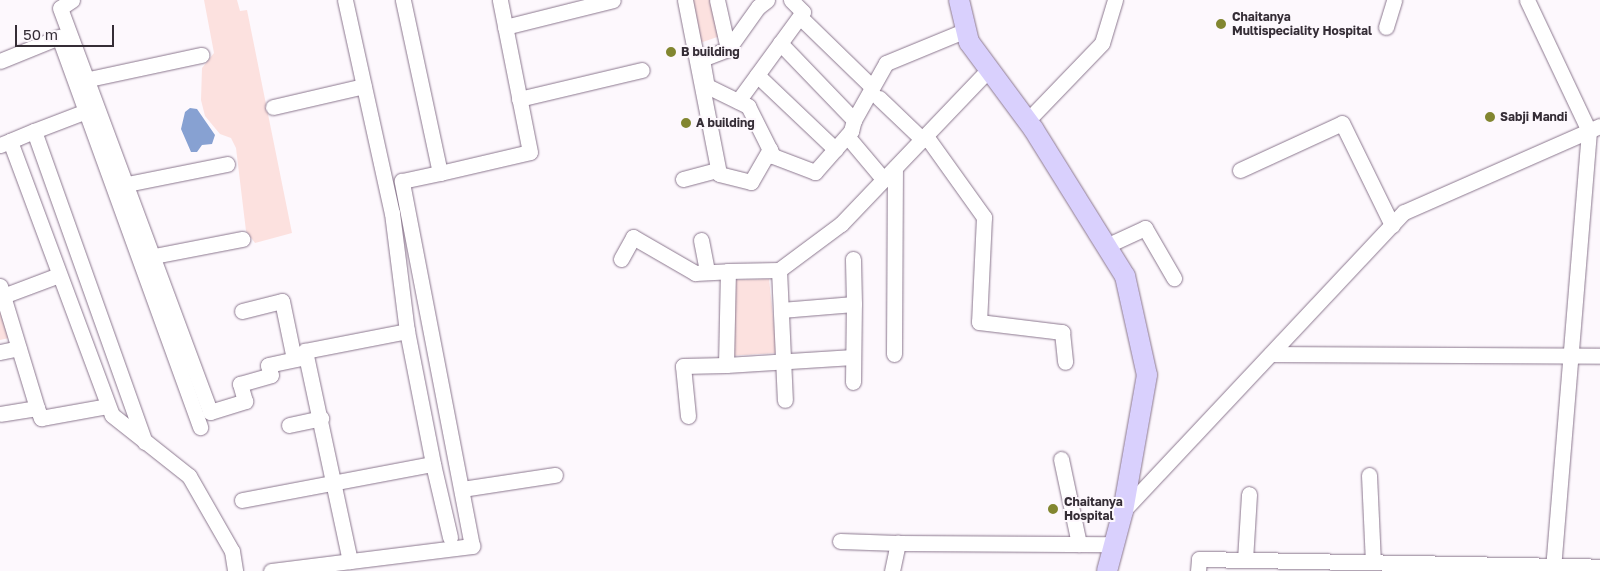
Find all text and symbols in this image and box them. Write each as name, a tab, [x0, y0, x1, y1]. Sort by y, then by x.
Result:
place label: Chaitanya Multispeciality Hospital	[1232, 10, 1372, 38]
scale bar	[18, 15, 116, 47]
marker: Chaitanya Multispeciality Hospital	[1214, 17, 1228, 31]
text: 50 m	[23, 25, 58, 43]
place label: B building	[681, 45, 740, 59]
marker: B building	[665, 46, 677, 58]
place label: Sabji Mandi	[1500, 110, 1568, 124]
marker: Sabji Mandi	[1484, 111, 1496, 123]
place label: A building	[696, 116, 755, 130]
marker: A building	[680, 117, 692, 129]
place label: Chaitanya Hospital	[1064, 495, 1123, 523]
marker: Chaitanya Hospital	[1046, 502, 1060, 516]

